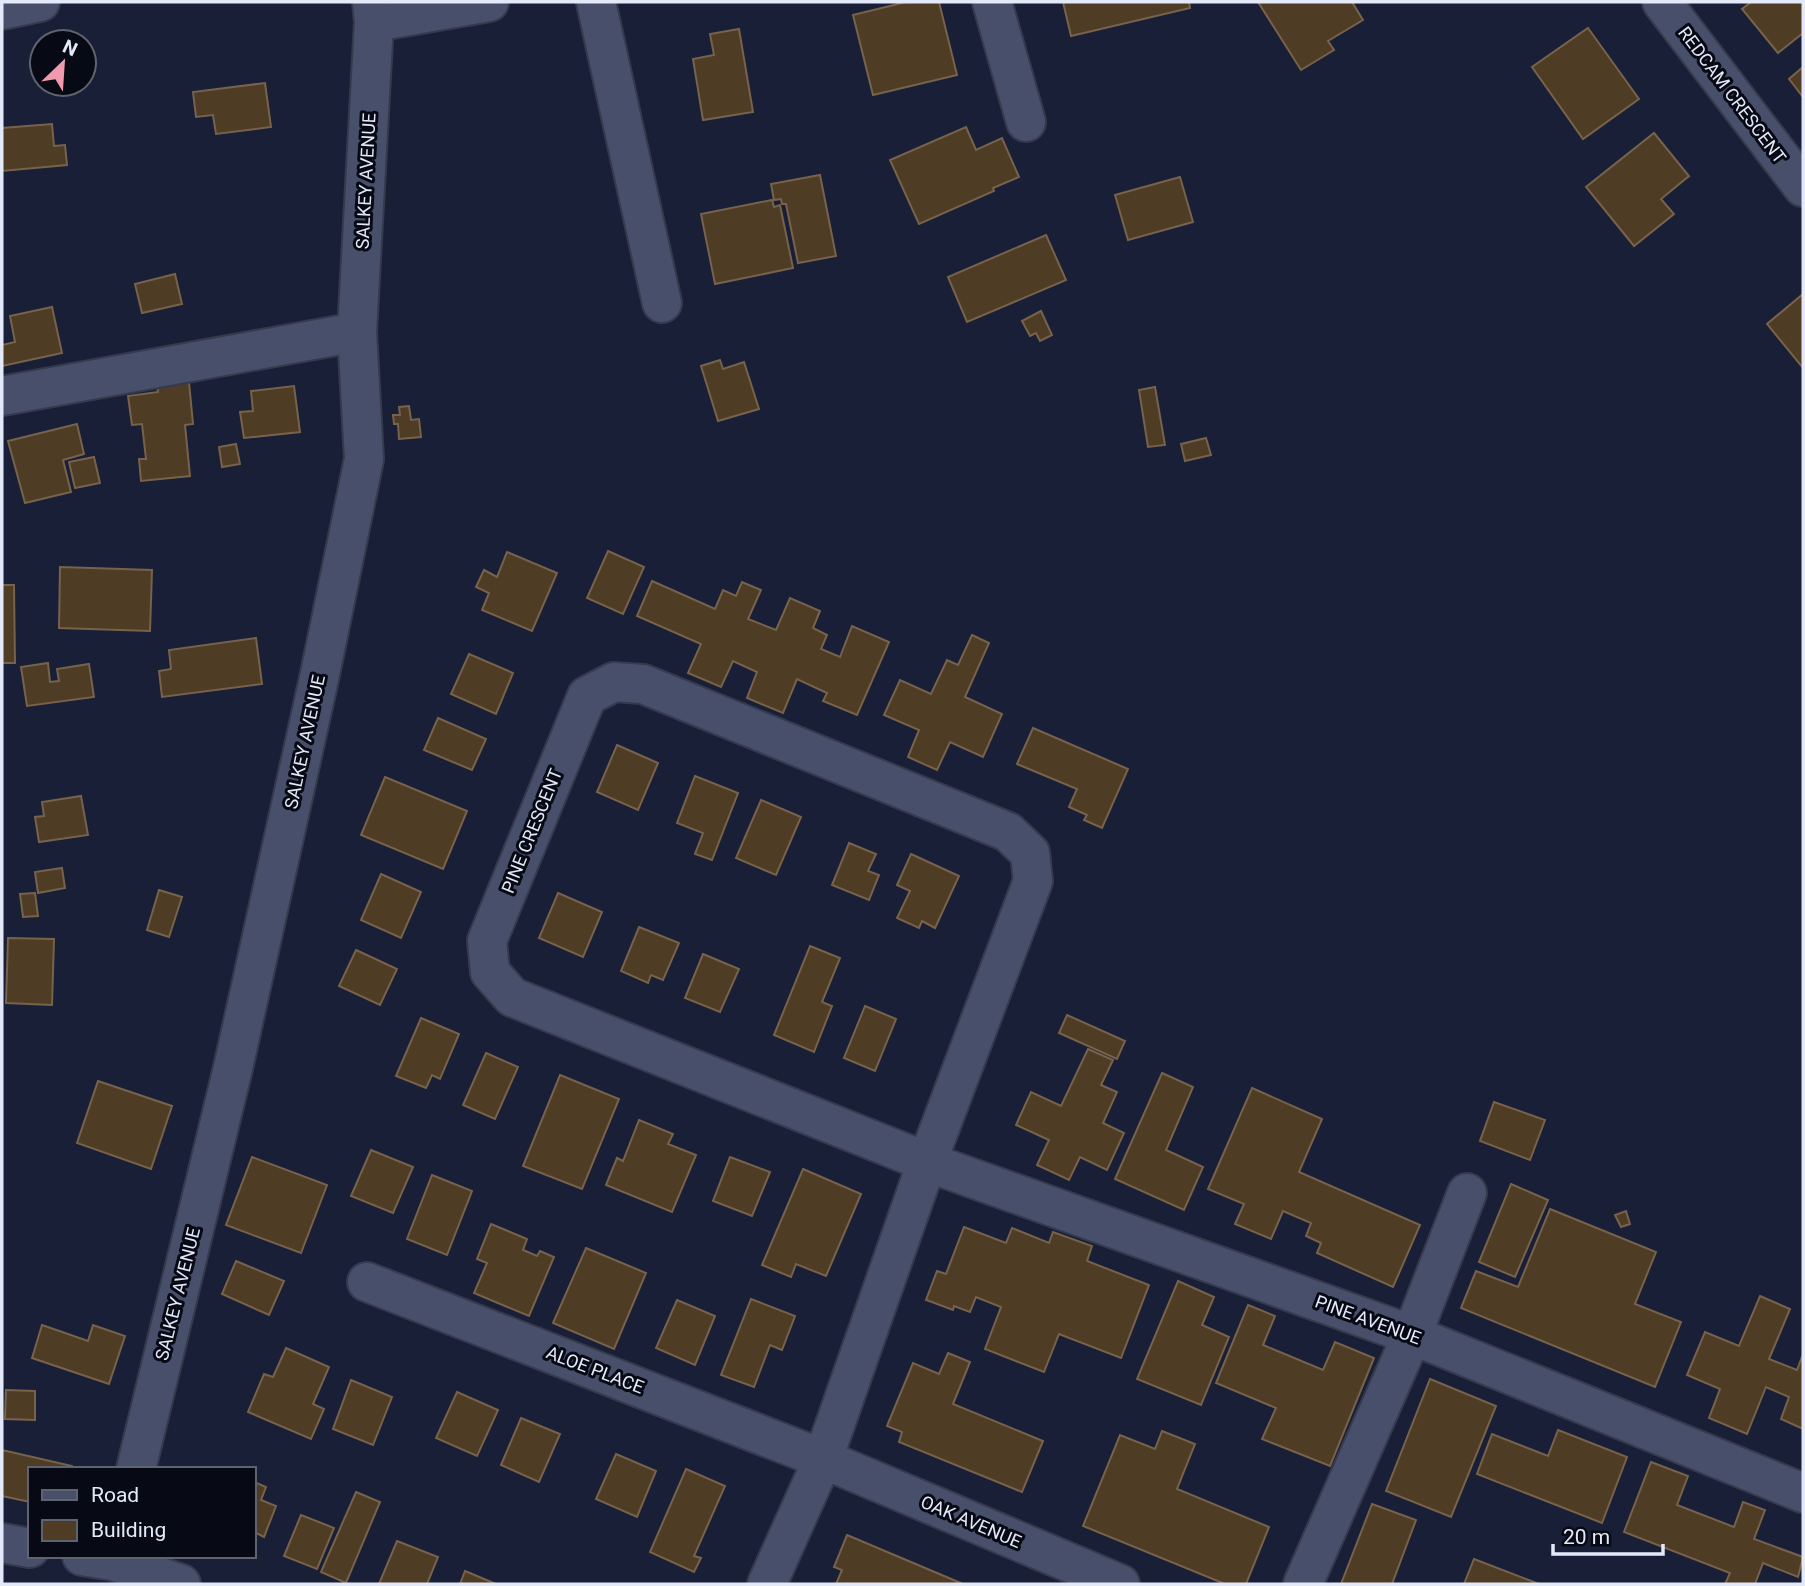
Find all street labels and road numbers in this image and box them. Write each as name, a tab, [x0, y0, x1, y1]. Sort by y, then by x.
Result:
street label: REDCAM CRESCENT	[1674, 22, 1791, 167]
street label: SALKEY AVENUE	[351, 112, 380, 250]
street label: SALKEY AVENUE	[280, 673, 329, 811]
street label: PINE CRESCENT	[497, 765, 566, 896]
street label: SALKEY AVENUE	[151, 1225, 204, 1363]
street label: PINE AVENUE	[1312, 1291, 1424, 1348]
street label: ALOE PLACE	[543, 1341, 647, 1398]
street label: OAK AVENUE	[918, 1491, 1025, 1552]

